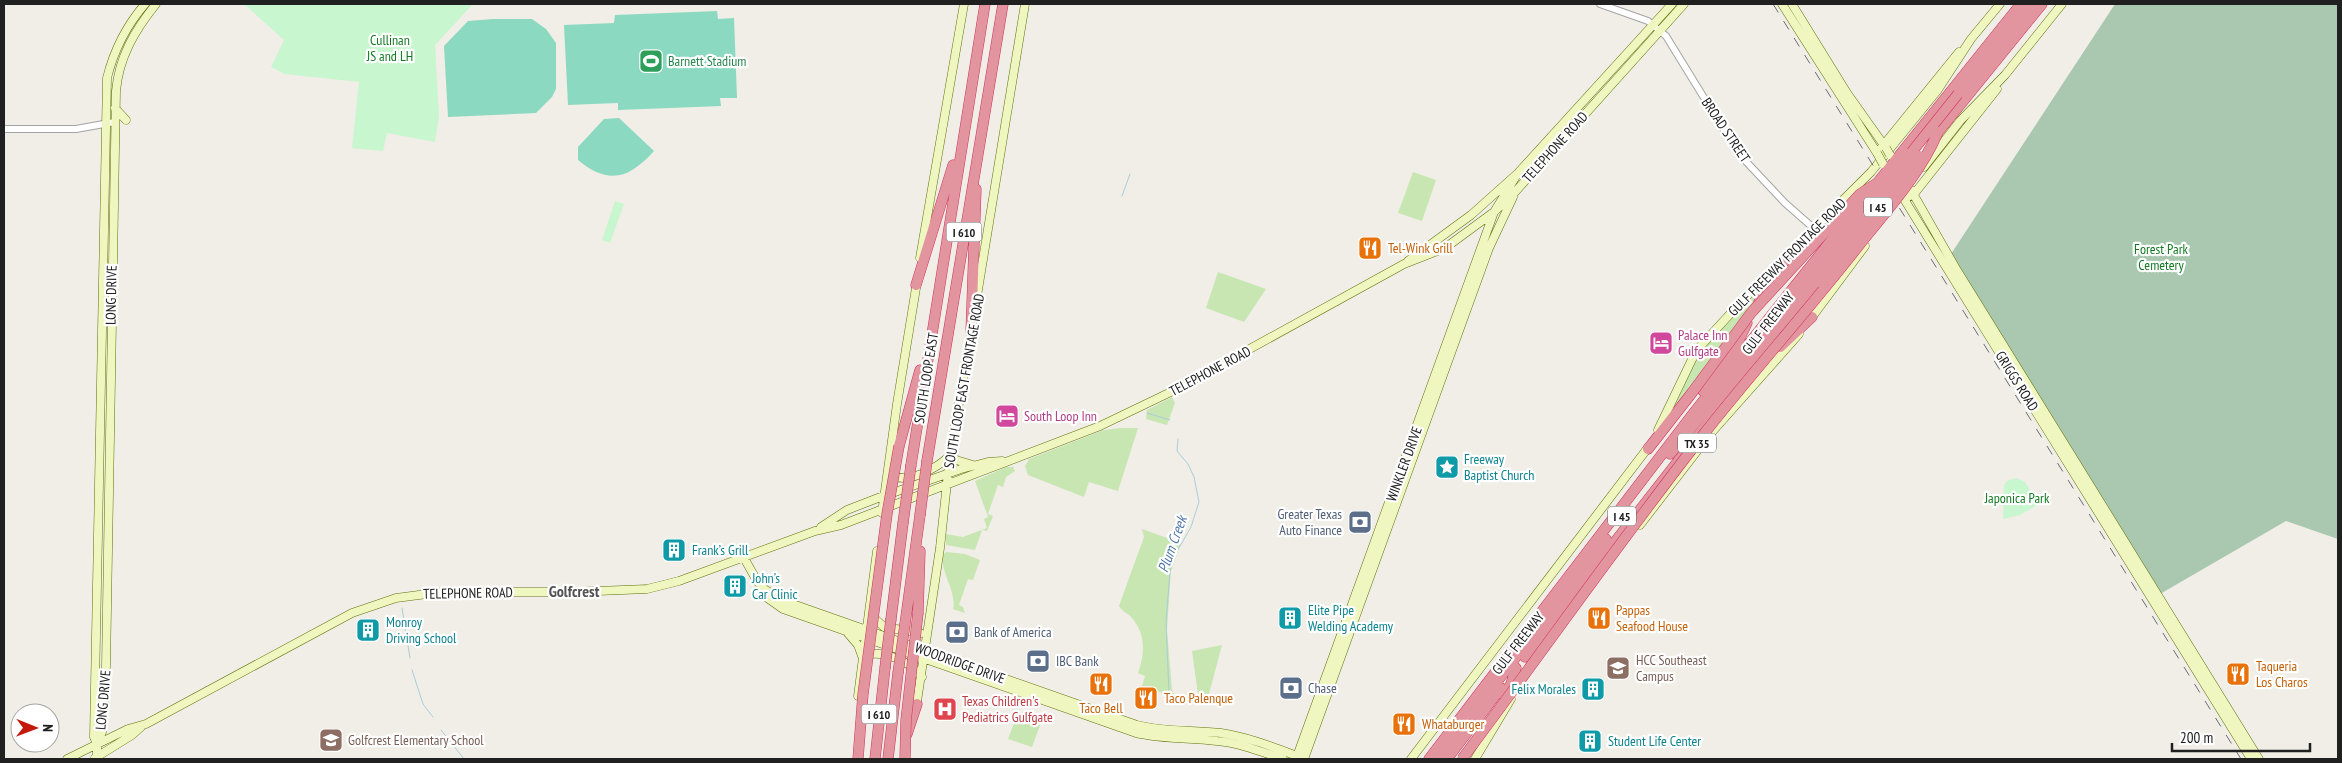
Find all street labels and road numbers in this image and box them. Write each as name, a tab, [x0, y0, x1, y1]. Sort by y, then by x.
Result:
street label: BROAD STREET	[1698, 94, 1755, 167]
street label: TELEPHONE ROAD	[1518, 108, 1592, 186]
street label: GULF FREEWAY FRONTAGE ROAD	[1724, 194, 1850, 320]
road number: I 45	[1864, 198, 1892, 216]
road number: I 610	[946, 222, 982, 242]
street label: LONG DRIVE	[101, 265, 121, 325]
street label: GULF FREEWAY	[1738, 288, 1798, 358]
street label: SOUTH LOOP EAST FRONTAGE ROAD	[940, 292, 988, 470]
street label: SOUTH LOOP EAST	[910, 331, 942, 425]
street label: TELEPHONE ROAD	[1166, 342, 1254, 400]
street label: GRIGGS ROAD	[1992, 348, 2042, 414]
street label: WINKLER DRIVE	[1382, 424, 1426, 504]
road number: TX 35	[1678, 433, 1716, 452]
road number: I 45	[1608, 506, 1636, 526]
street label: TELEPHONE ROAD	[423, 583, 513, 603]
street label: GULF FREEWAY	[1488, 608, 1548, 678]
street label: WOODRIDGE DRIVE	[912, 638, 1008, 688]
street label: LONG DRIVE	[91, 669, 115, 731]
road number: I 610	[862, 704, 896, 724]

